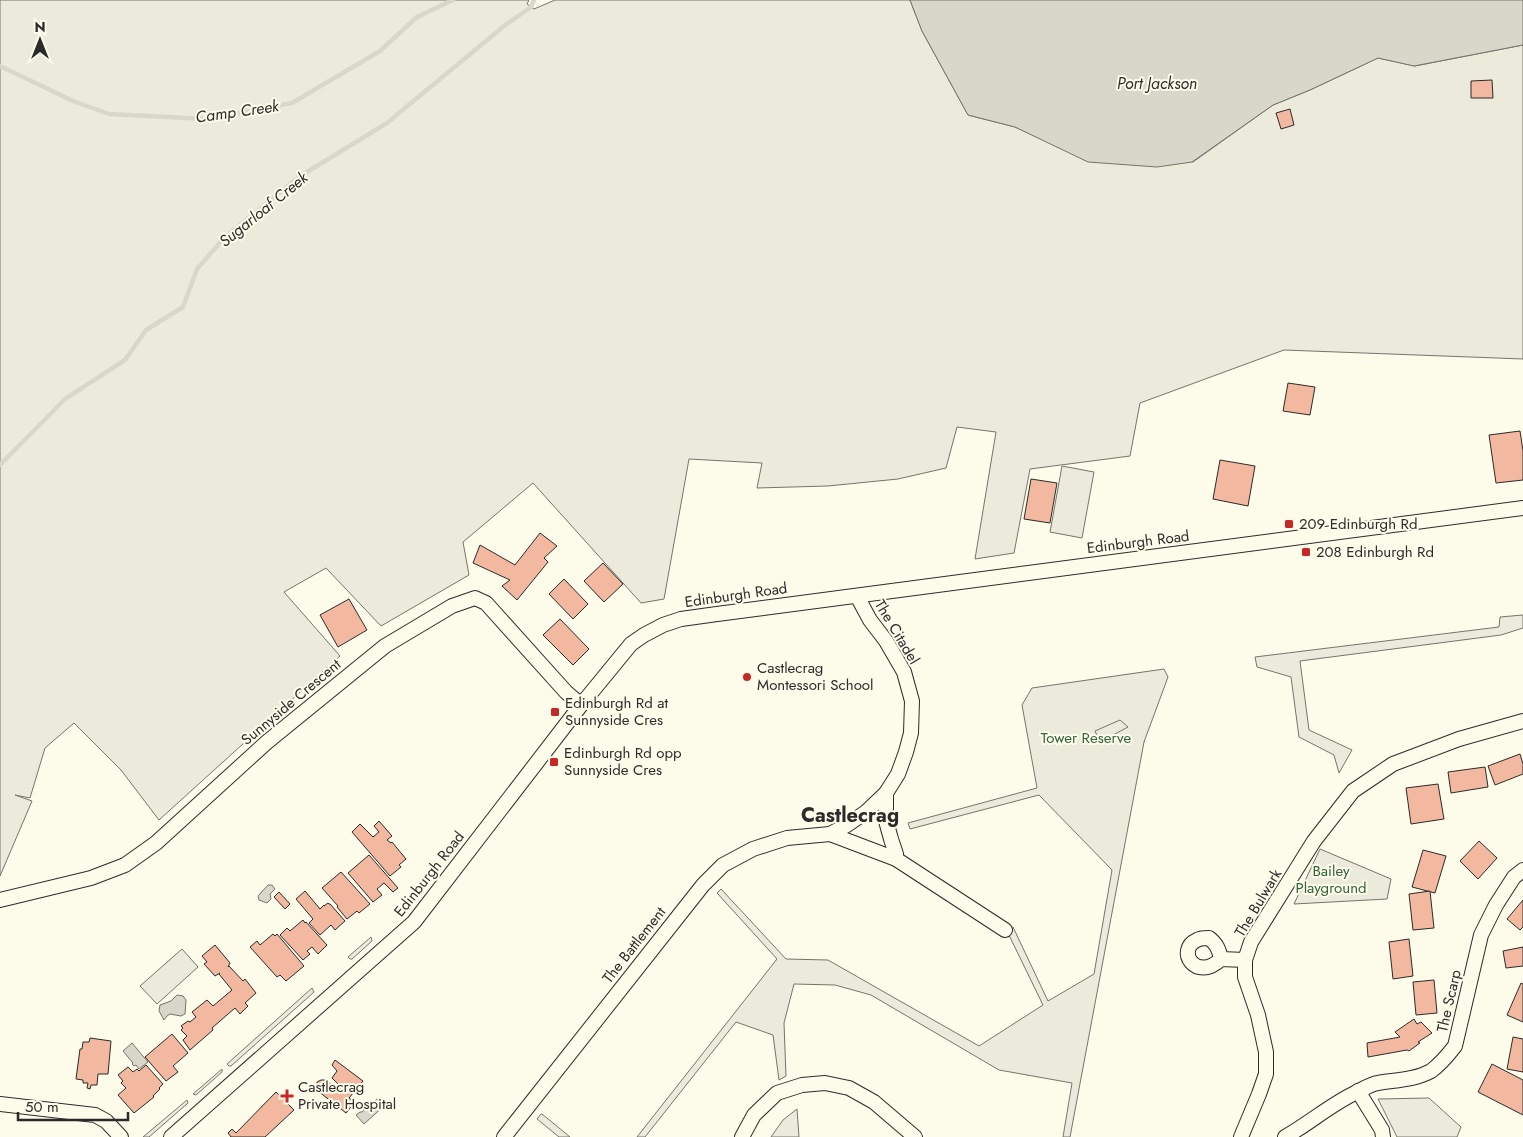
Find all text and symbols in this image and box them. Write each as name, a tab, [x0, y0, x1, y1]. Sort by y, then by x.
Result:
north arrow	[15, 15, 65, 65]
text: N	[34, 17, 46, 37]
water label: Port Jackson	[1117, 72, 1197, 95]
water label: Camp Creek	[194, 94, 281, 129]
water label: Sugarloaf Creek	[214, 166, 314, 252]
place label: 209 Edinburgh Rd	[1299, 513, 1417, 535]
marker: 209 Edinburgh Rd	[1283, 518, 1295, 530]
street label: Edinburgh Road	[1085, 525, 1191, 559]
place label: 208 Edinburgh Rd	[1316, 541, 1434, 563]
marker: 208 Edinburgh Rd	[1300, 546, 1312, 558]
street label: Edinburgh Road	[683, 577, 789, 613]
street label: The Citadel	[869, 596, 925, 668]
street label: Sunnyside Crescent	[236, 653, 346, 750]
place label: Castlecrag Montessori School	[757, 657, 873, 696]
marker: Castlecrag Montessori School	[741, 671, 753, 683]
place label: Edinburgh Rd at Sunnyside Cres	[565, 692, 669, 731]
marker: Edinburgh Rd at Sunnyside Cres	[549, 706, 561, 718]
park label: Tower Reserve	[1041, 727, 1131, 749]
place label: Edinburgh Rd opp Sunnyside Cres	[564, 742, 682, 781]
marker: Edinburgh Rd opp Sunnyside Cres	[548, 756, 560, 768]
district label: Castlecrag	[801, 801, 899, 830]
street label: Edinburgh Road	[389, 827, 469, 921]
park label: Bailey Playground	[1295, 860, 1367, 899]
street label: The Bulwark	[1229, 864, 1287, 941]
street label: The Battlement	[597, 902, 671, 988]
street label: The Scarp	[1431, 967, 1467, 1034]
place label: Castlecrag Private Hospital	[298, 1076, 396, 1115]
marker: Castlecrag Private Hospital	[280, 1089, 294, 1103]
scale bar	[18, 1090, 128, 1122]
text: 50 m	[25, 1096, 59, 1118]

